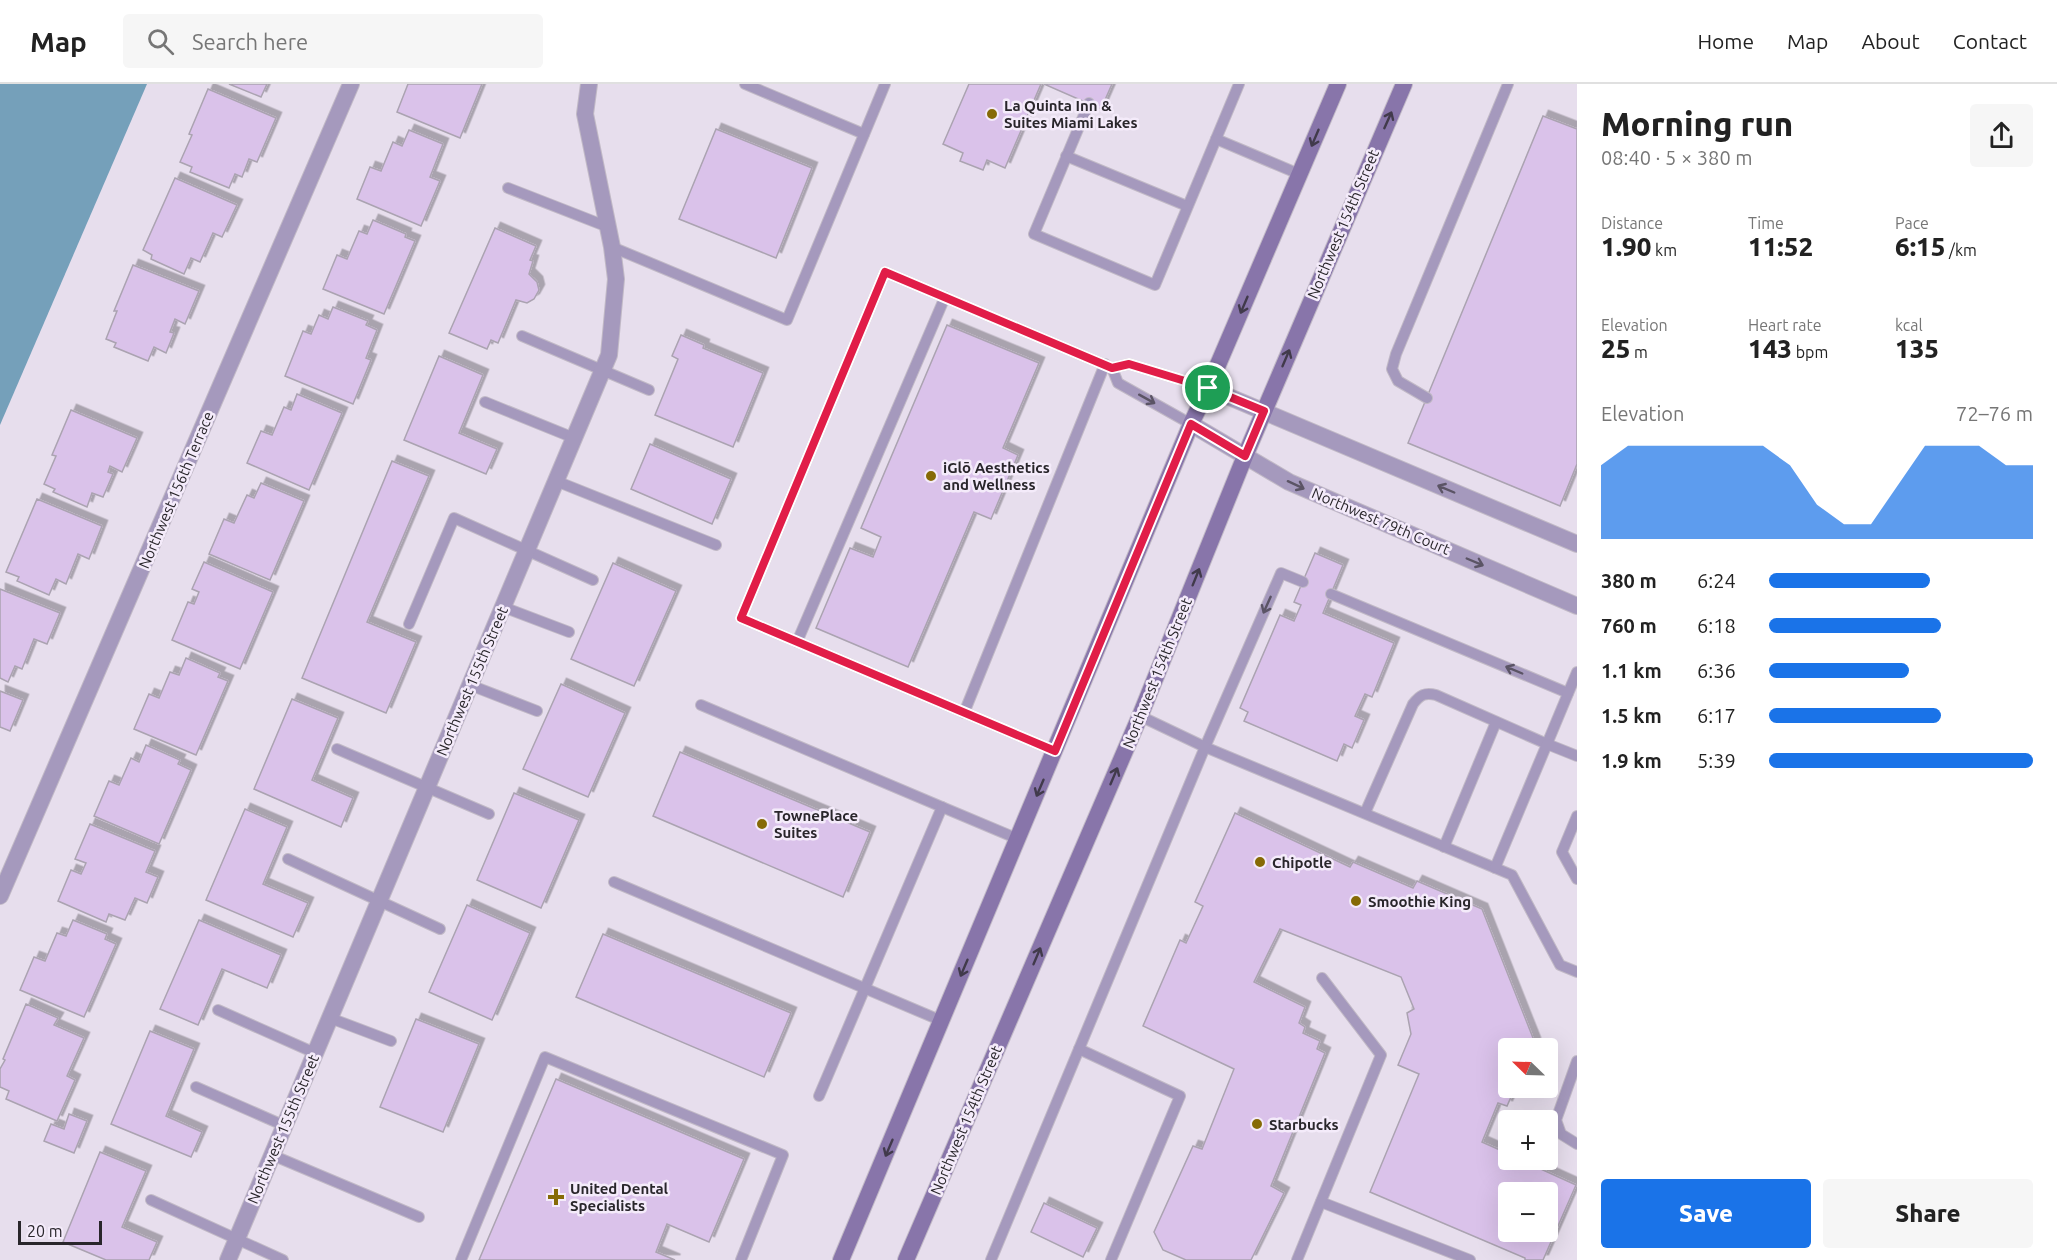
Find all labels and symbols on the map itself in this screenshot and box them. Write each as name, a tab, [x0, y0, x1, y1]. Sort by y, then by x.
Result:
place label: La Quinta Inn & Suites Miami Lakes	[1004, 97, 1138, 131]
marker: La Quinta Inn & Suites Miami Lakes	[985, 107, 999, 121]
one-way arrow	[1383, 112, 1394, 130]
one-way arrow	[1309, 128, 1320, 146]
street label: Northwest 154th Street	[1304, 147, 1382, 301]
one-way arrow	[1238, 295, 1249, 313]
one-way arrow	[1281, 349, 1293, 367]
pin	[1182, 362, 1233, 413]
one-way arrow	[1138, 393, 1155, 405]
street label: Northwest 156th Terrace	[135, 409, 217, 571]
place label: iGlō Aesthetics and Wellness	[943, 459, 1050, 493]
marker: iGlō Aesthetics and Wellness	[924, 469, 938, 483]
one-way arrow	[1286, 479, 1304, 491]
one-way arrow	[1437, 482, 1455, 494]
street label: Northwest 79th Court	[1309, 484, 1453, 558]
one-way arrow	[1465, 557, 1483, 568]
one-way arrow	[1191, 568, 1202, 586]
street label: Northwest 154th Street	[1119, 595, 1195, 751]
one-way arrow	[1261, 595, 1272, 614]
street label: Northwest 155th Street	[433, 604, 511, 758]
one-way arrow	[1506, 664, 1524, 676]
one-way arrow	[1109, 768, 1121, 786]
one-way arrow	[1034, 778, 1045, 797]
place label: TownePlace Suites	[774, 807, 858, 841]
marker: TownePlace Suites	[755, 817, 769, 831]
place label: Chipotle	[1272, 854, 1332, 871]
marker: Chipotle	[1253, 855, 1267, 869]
place label: Smoothie King	[1368, 893, 1471, 910]
marker: Smoothie King	[1349, 894, 1363, 908]
one-way arrow	[1032, 947, 1043, 965]
one-way arrow	[958, 958, 969, 976]
north arrow	[1498, 1038, 1558, 1098]
street label: Northwest 154th Street	[927, 1043, 1005, 1197]
street label: Northwest 155th Street	[244, 1052, 322, 1206]
place label: Starbucks	[1269, 1116, 1339, 1133]
marker: Starbucks	[1250, 1117, 1264, 1131]
one-way arrow	[883, 1138, 894, 1156]
place label: United Dental Specialists	[570, 1180, 669, 1214]
marker: United Dental Specialists	[547, 1188, 565, 1206]
scale bar	[18, 1218, 102, 1246]

